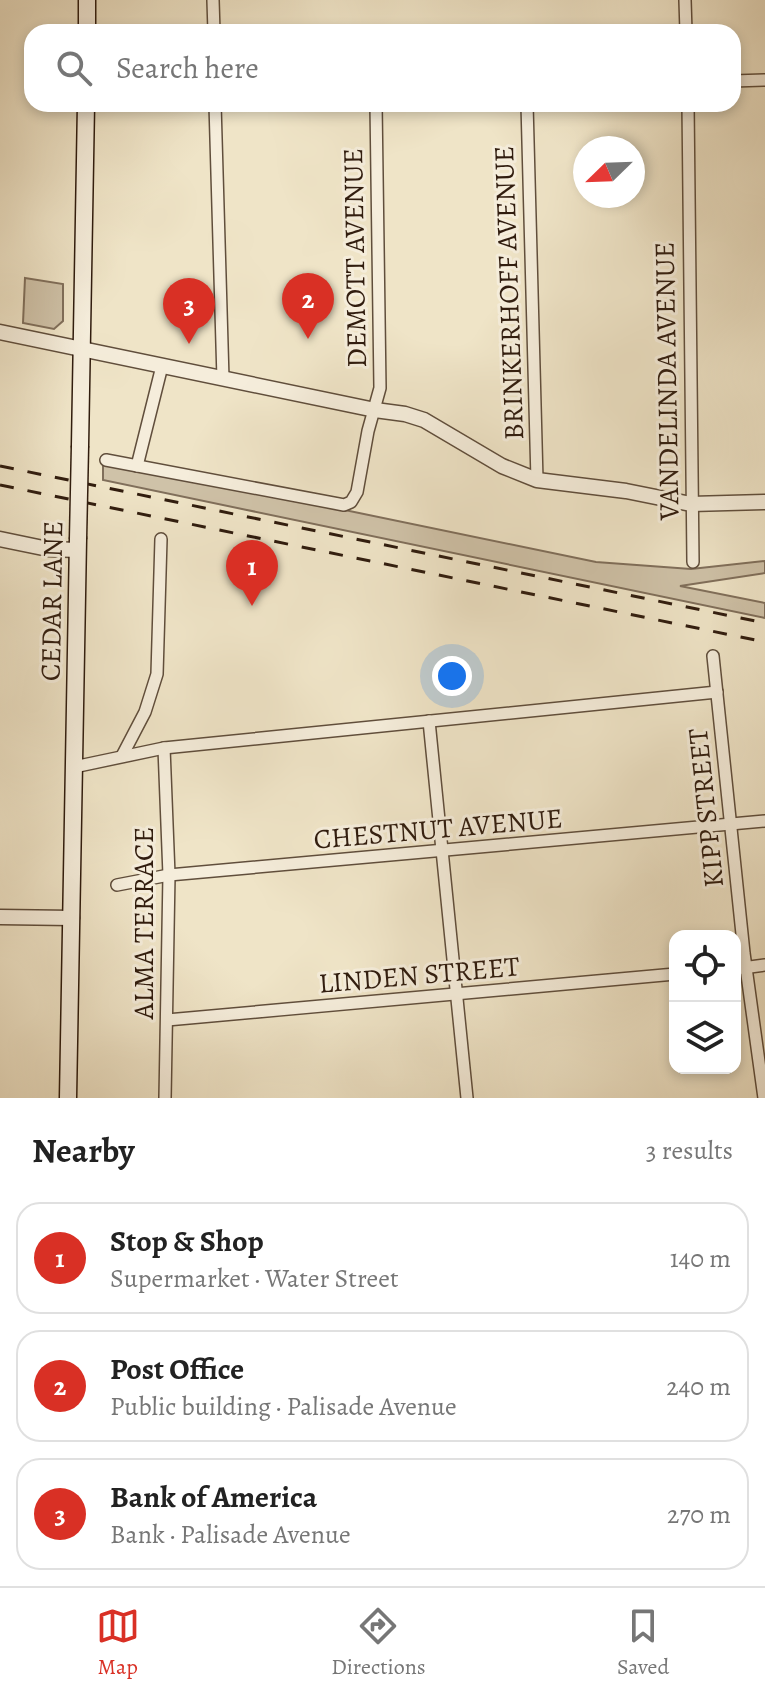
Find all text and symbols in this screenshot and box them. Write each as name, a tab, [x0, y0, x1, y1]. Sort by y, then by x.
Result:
search box	[24, 24, 741, 112]
icon: search	[52, 46, 96, 90]
text: Search here	[116, 48, 259, 88]
north arrow	[573, 136, 645, 208]
street label: BRINKERHOFF AVENUE	[485, 145, 533, 441]
street label: DEMOTT AVENUE	[334, 148, 376, 368]
street label: VANDELINDA AVENUE	[646, 241, 688, 521]
pin: 2	[282, 273, 334, 339]
pin: 3	[163, 278, 215, 344]
street label: CEDAR LANE	[32, 520, 72, 682]
pin: 1	[226, 540, 278, 606]
your location	[432, 656, 472, 696]
street label: KIPP STREET	[679, 726, 733, 889]
street label: CHESTNUT AVENUE	[312, 799, 564, 859]
street label: ALMA TERRACE	[125, 827, 163, 1020]
map controls	[669, 930, 741, 1074]
button: locate	[669, 930, 741, 1002]
street label: LINDEN STREET	[317, 947, 521, 1003]
button: layers	[669, 1002, 741, 1074]
text: Nearby	[32, 1127, 135, 1174]
text: 3 results	[646, 1133, 733, 1168]
text: Stop & Shop	[110, 1221, 264, 1261]
text: 1	[55, 1241, 65, 1276]
text: 140 m	[670, 1241, 731, 1276]
text: Supermarket · Water Street	[110, 1261, 399, 1296]
text: Post Office	[110, 1349, 244, 1389]
text: 2	[54, 1369, 66, 1404]
text: 240 m	[666, 1369, 731, 1404]
text: Public building · Palisade Avenue	[110, 1389, 457, 1424]
text: Bank of America	[110, 1477, 317, 1517]
text: 3	[54, 1497, 66, 1532]
text: 270 m	[667, 1497, 731, 1532]
text: Bank · Palisade Avenue	[110, 1517, 351, 1552]
tab: Map	[96, 1604, 140, 1682]
tab: Directions	[331, 1604, 426, 1682]
tab: Saved	[617, 1604, 669, 1682]

